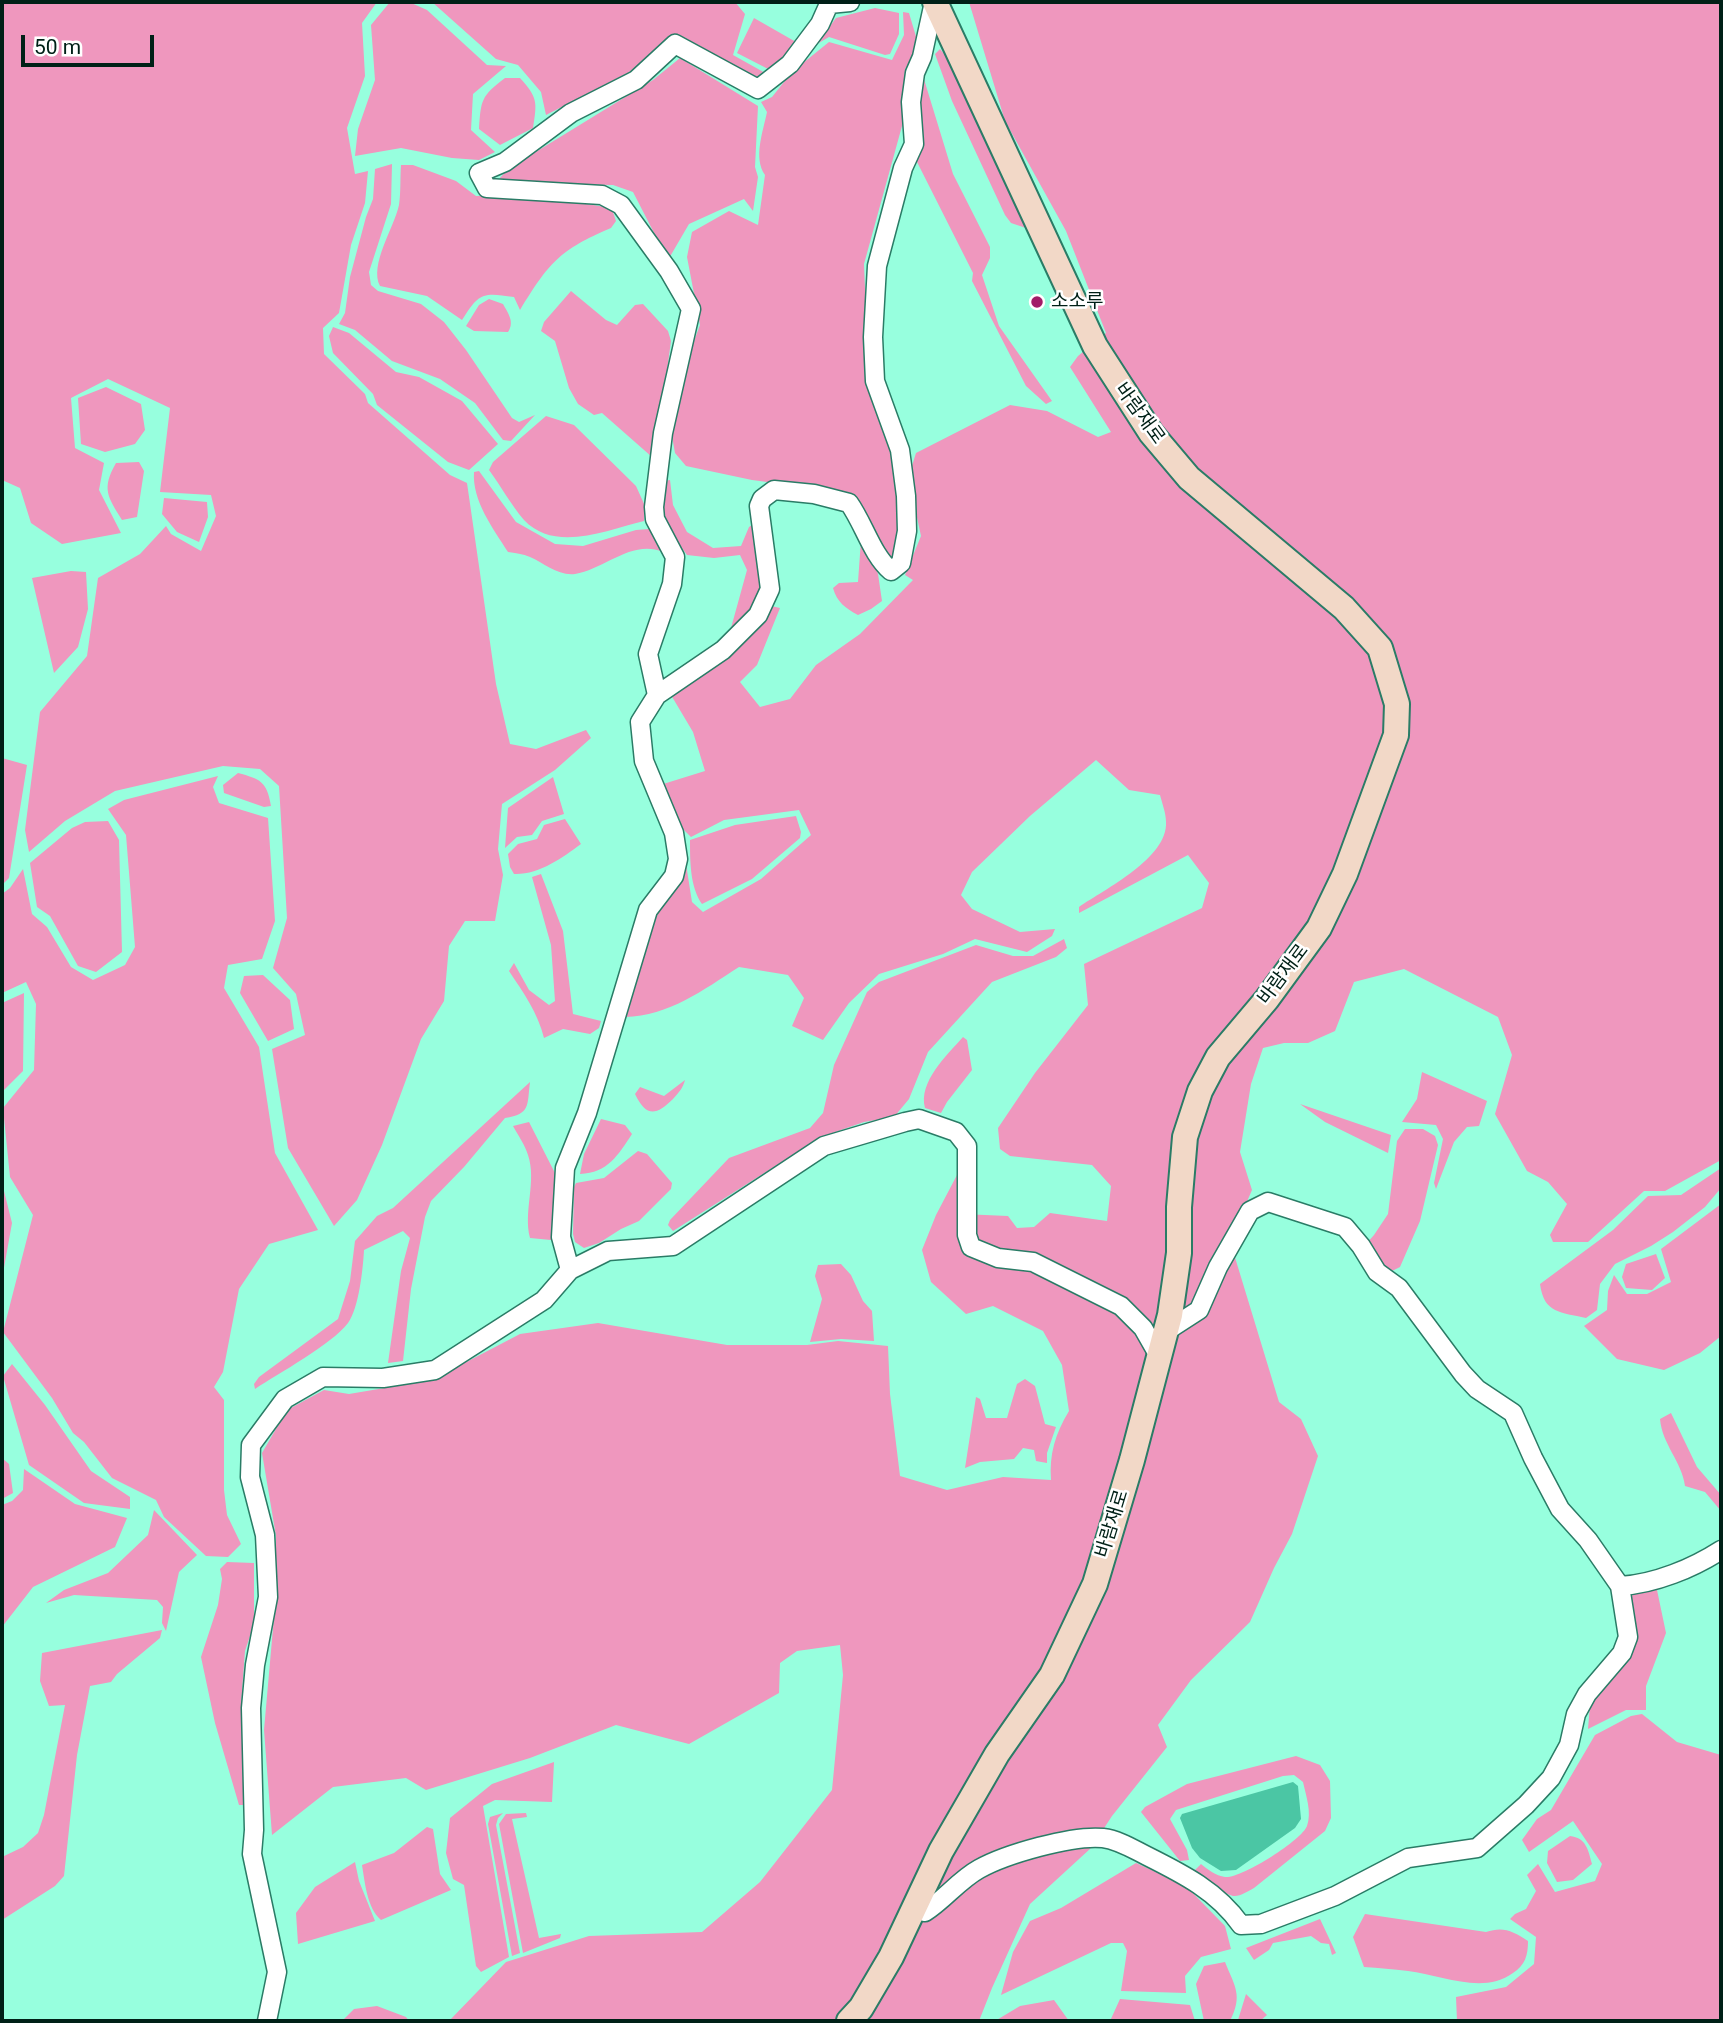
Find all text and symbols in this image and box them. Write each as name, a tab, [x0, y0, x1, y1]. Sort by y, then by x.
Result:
scale bar	[24, 21, 158, 65]
text: 50 m	[34, 35, 81, 59]
place label: 소소루	[1051, 291, 1103, 313]
marker: 소소루	[1029, 294, 1045, 310]
street label: 바람재로	[1109, 379, 1169, 449]
street label: 바람재로	[1254, 940, 1314, 1010]
street label: 바람재로	[1092, 1487, 1134, 1561]

